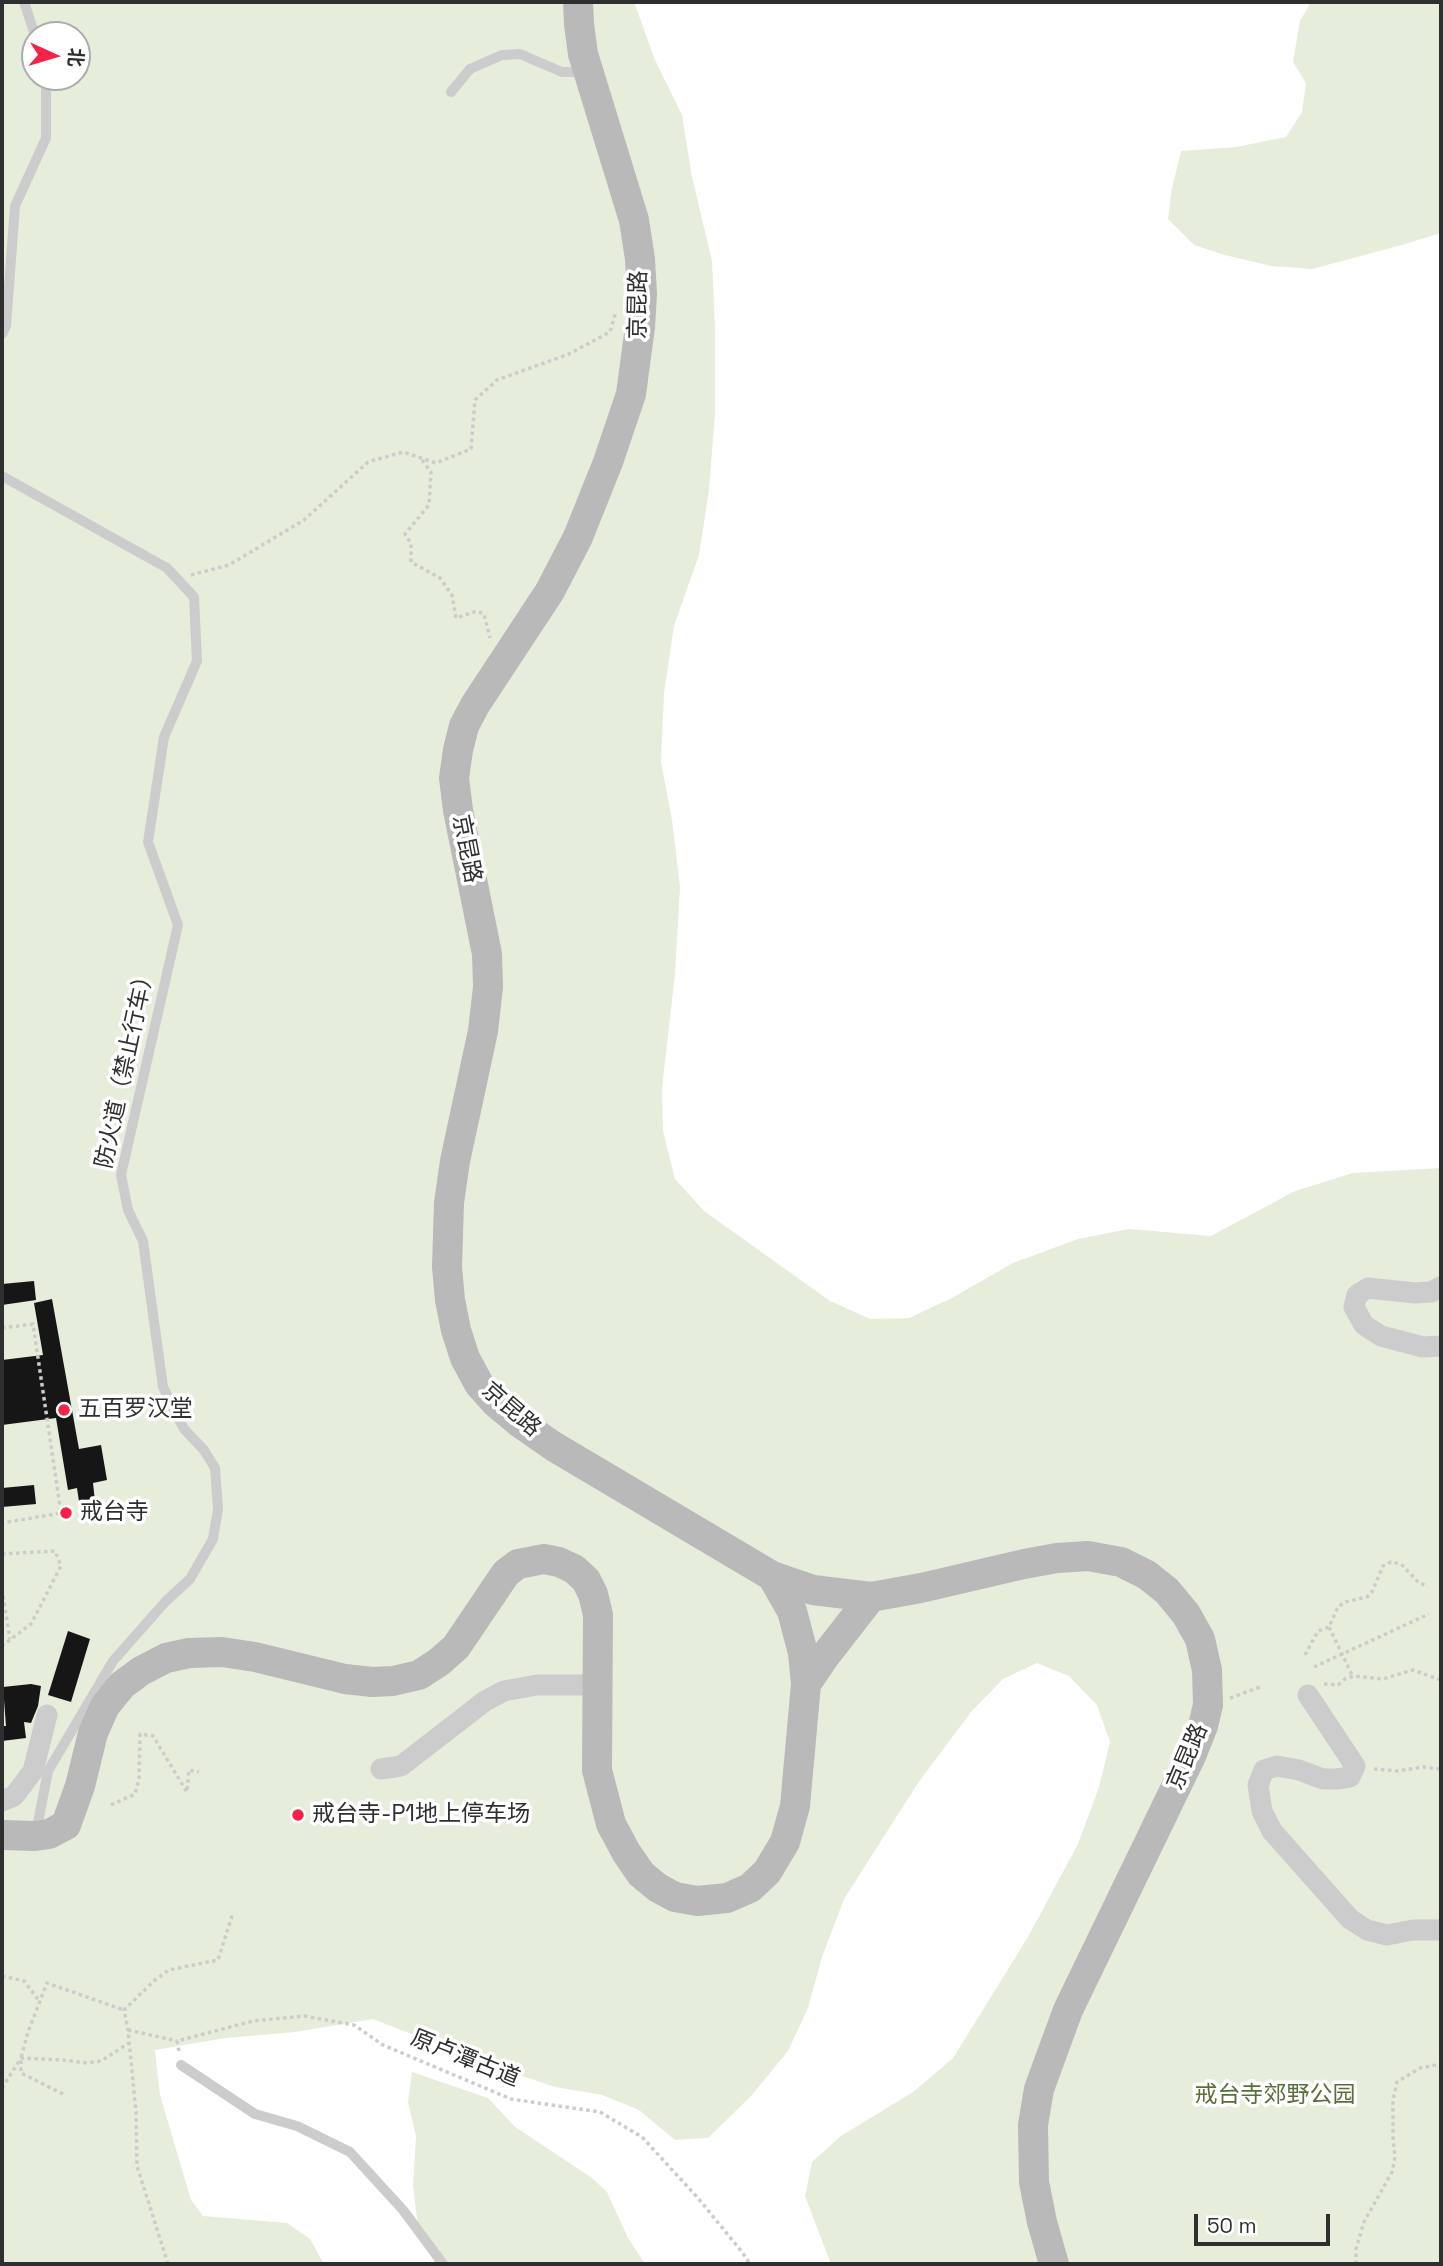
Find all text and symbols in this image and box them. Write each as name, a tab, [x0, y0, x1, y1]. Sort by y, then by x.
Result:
north arrow	[21, 21, 91, 91]
text: 北	[62, 47, 89, 68]
street label: 京昆路	[625, 270, 653, 340]
street label: 京昆路	[446, 813, 486, 885]
street label: 防火道（禁止行车）	[91, 963, 161, 1171]
street label: 京昆路	[476, 1377, 546, 1443]
place label: 五百罗汉堂	[78, 1396, 193, 1424]
marker: 五百罗汉堂	[56, 1402, 72, 1418]
place label: 戒台寺	[80, 1499, 149, 1527]
marker: 戒台寺	[58, 1505, 74, 1521]
street label: 京昆路	[1162, 1720, 1214, 1794]
place label: 戒台寺-P1地上停车场	[312, 1801, 530, 1829]
marker: 戒台寺-P1地上停车场	[290, 1807, 306, 1823]
street label: 原卢潭古道	[407, 2025, 523, 2093]
park label: 戒台寺郊野公园	[1195, 2082, 1355, 2110]
scale bar	[1198, 2200, 1334, 2244]
text: 50 m	[1207, 2212, 1257, 2239]

